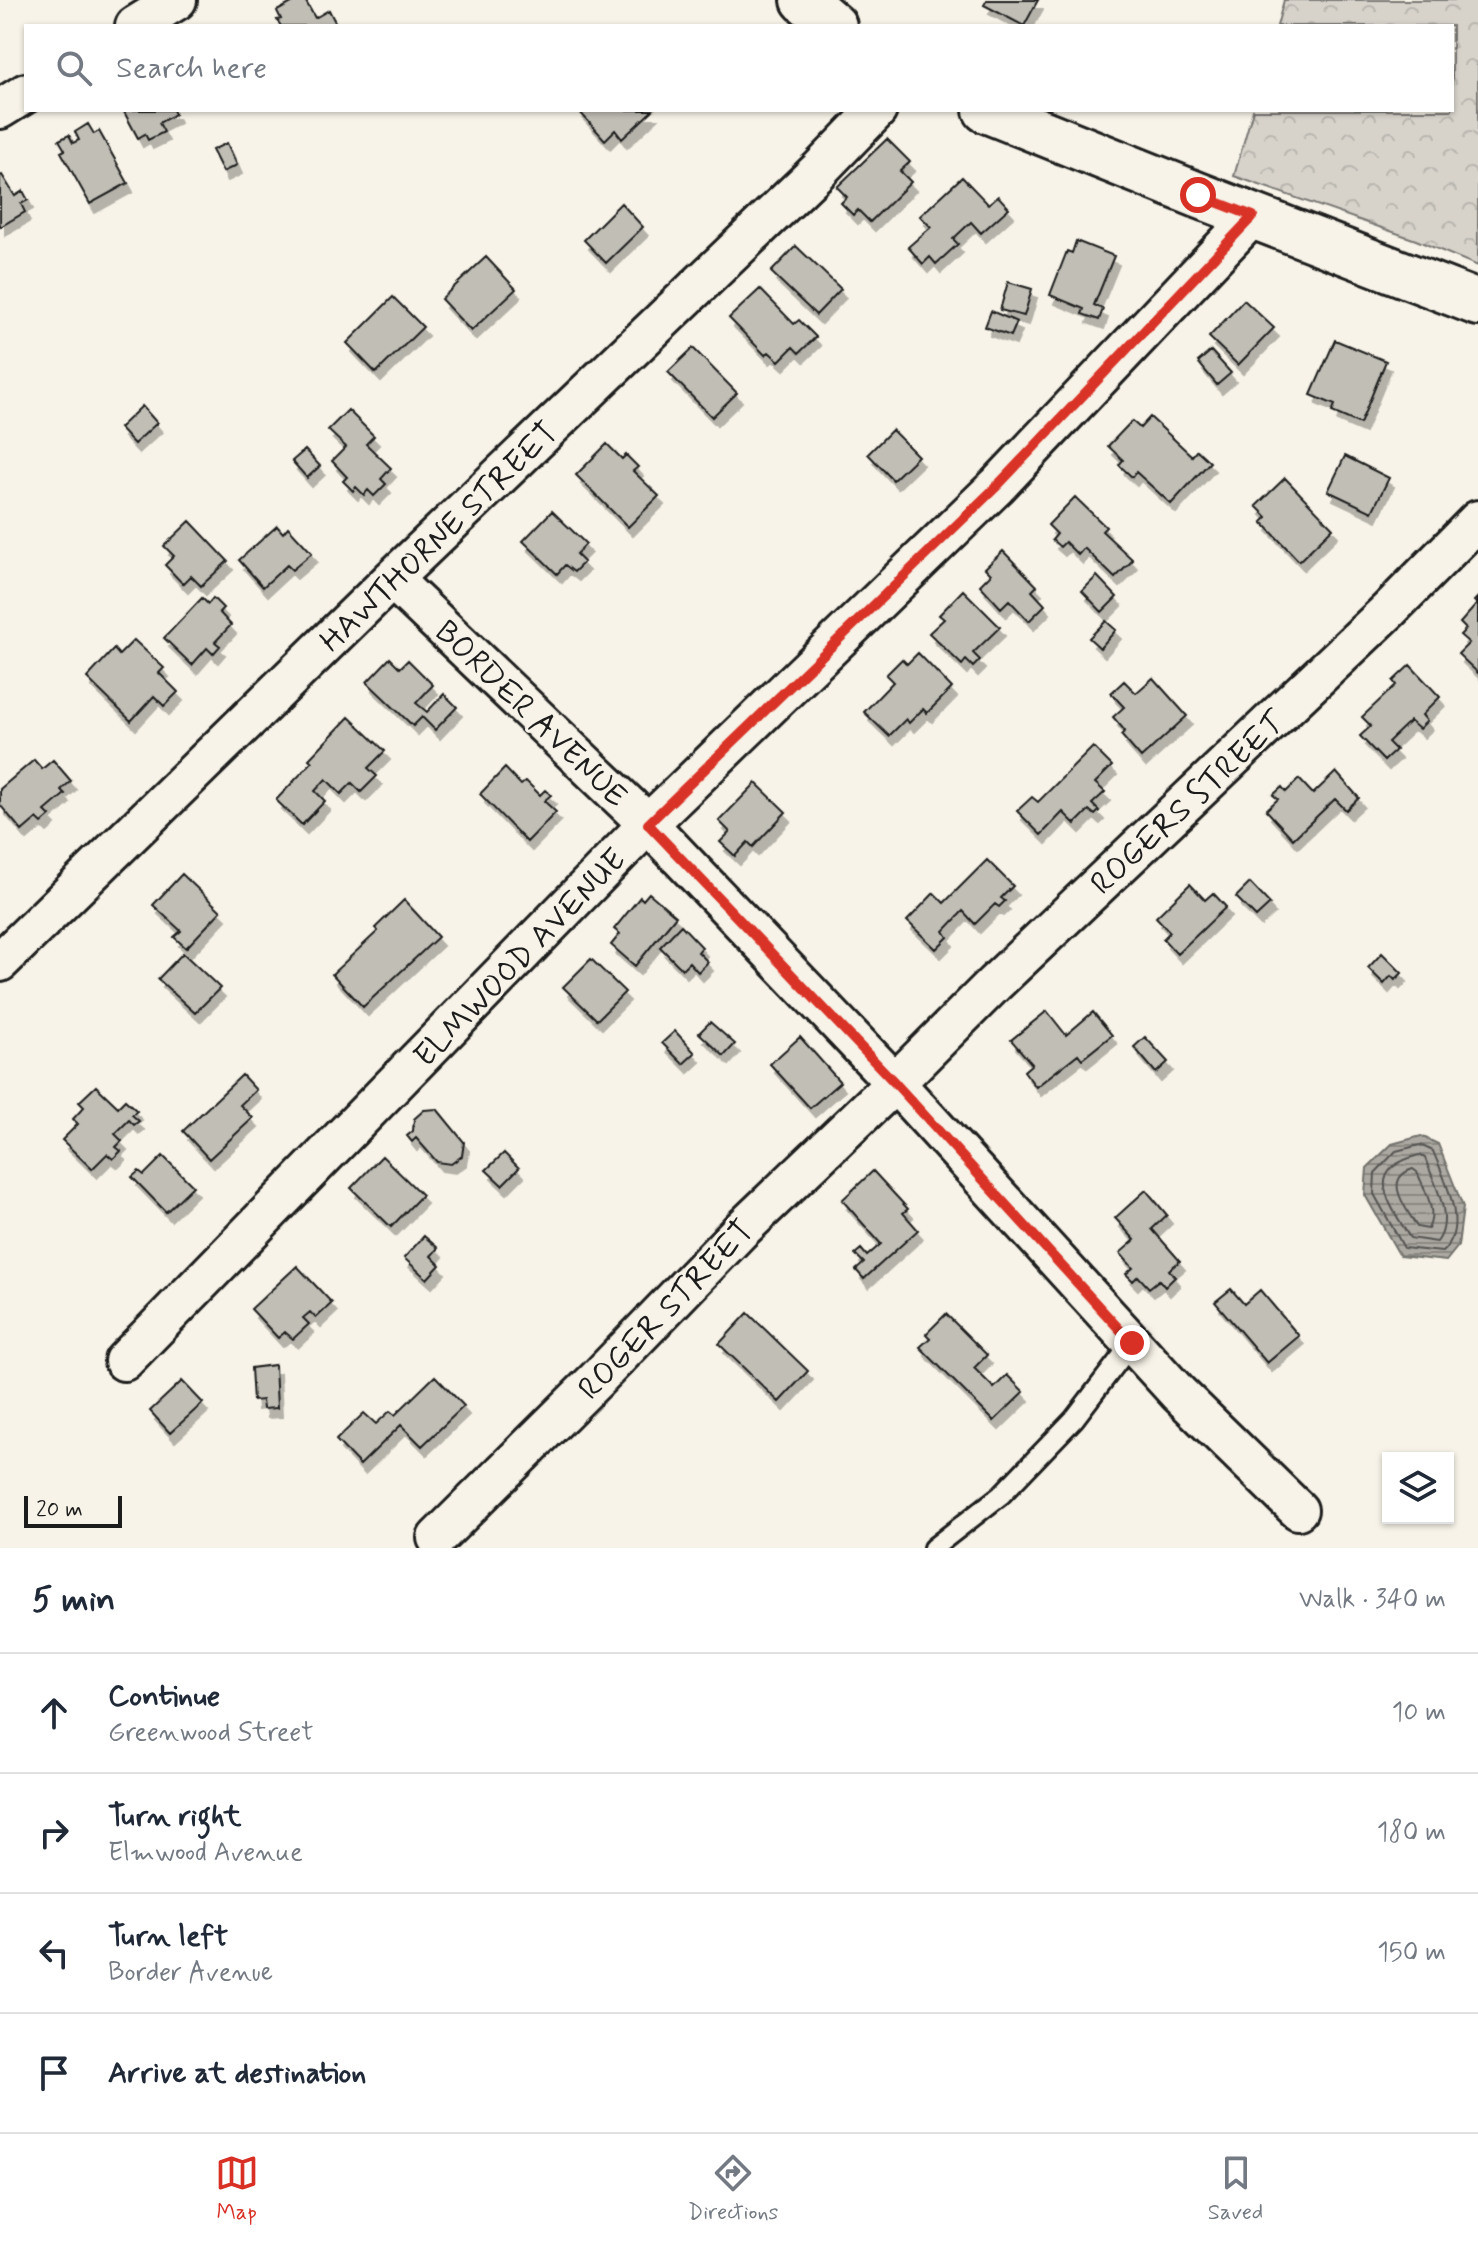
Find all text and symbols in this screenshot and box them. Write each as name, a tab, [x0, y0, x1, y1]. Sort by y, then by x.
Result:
search box	[24, 24, 1454, 112]
icon: search	[52, 46, 96, 90]
text: Search here	[116, 49, 267, 88]
route start	[1180, 177, 1216, 213]
street label: HAWTHORNE STREET	[311, 413, 568, 662]
street label: BORDER AVENUE	[425, 612, 636, 817]
street label: ROGERS STREET	[1082, 701, 1296, 905]
street label: ELMWOOD AVENUE	[405, 840, 636, 1077]
street label: ROGER STREET	[570, 1211, 763, 1410]
route end	[1114, 1325, 1150, 1361]
map controls	[1382, 1452, 1454, 1524]
button: layers	[1382, 1452, 1454, 1524]
scale bar	[24, 1492, 122, 1528]
text: 20 m	[36, 1496, 83, 1524]
text: 5 min	[32, 1578, 115, 1623]
text: Walk · 340 m	[1299, 1583, 1446, 1617]
text: Continue	[108, 1677, 220, 1716]
icon: ahead	[32, 1691, 76, 1735]
text: 10 m	[1392, 1696, 1446, 1730]
text: Greenwood Street	[108, 1716, 314, 1750]
text: Turn right	[108, 1797, 241, 1836]
icon: right	[32, 1811, 76, 1855]
text: 180 m	[1377, 1816, 1446, 1850]
text: Elmwood Avenue	[108, 1836, 303, 1870]
text: Turn left	[108, 1917, 228, 1956]
icon: left	[32, 1931, 76, 1975]
text: 150 m	[1377, 1936, 1446, 1970]
text: Border Avenue	[108, 1956, 273, 1990]
icon: arrive	[32, 2051, 76, 2095]
text: Arrive at destination	[108, 2054, 366, 2093]
tab: Map	[215, 2151, 259, 2227]
tab: Directions	[688, 2151, 778, 2227]
tab: Saved	[1208, 2151, 1263, 2227]

